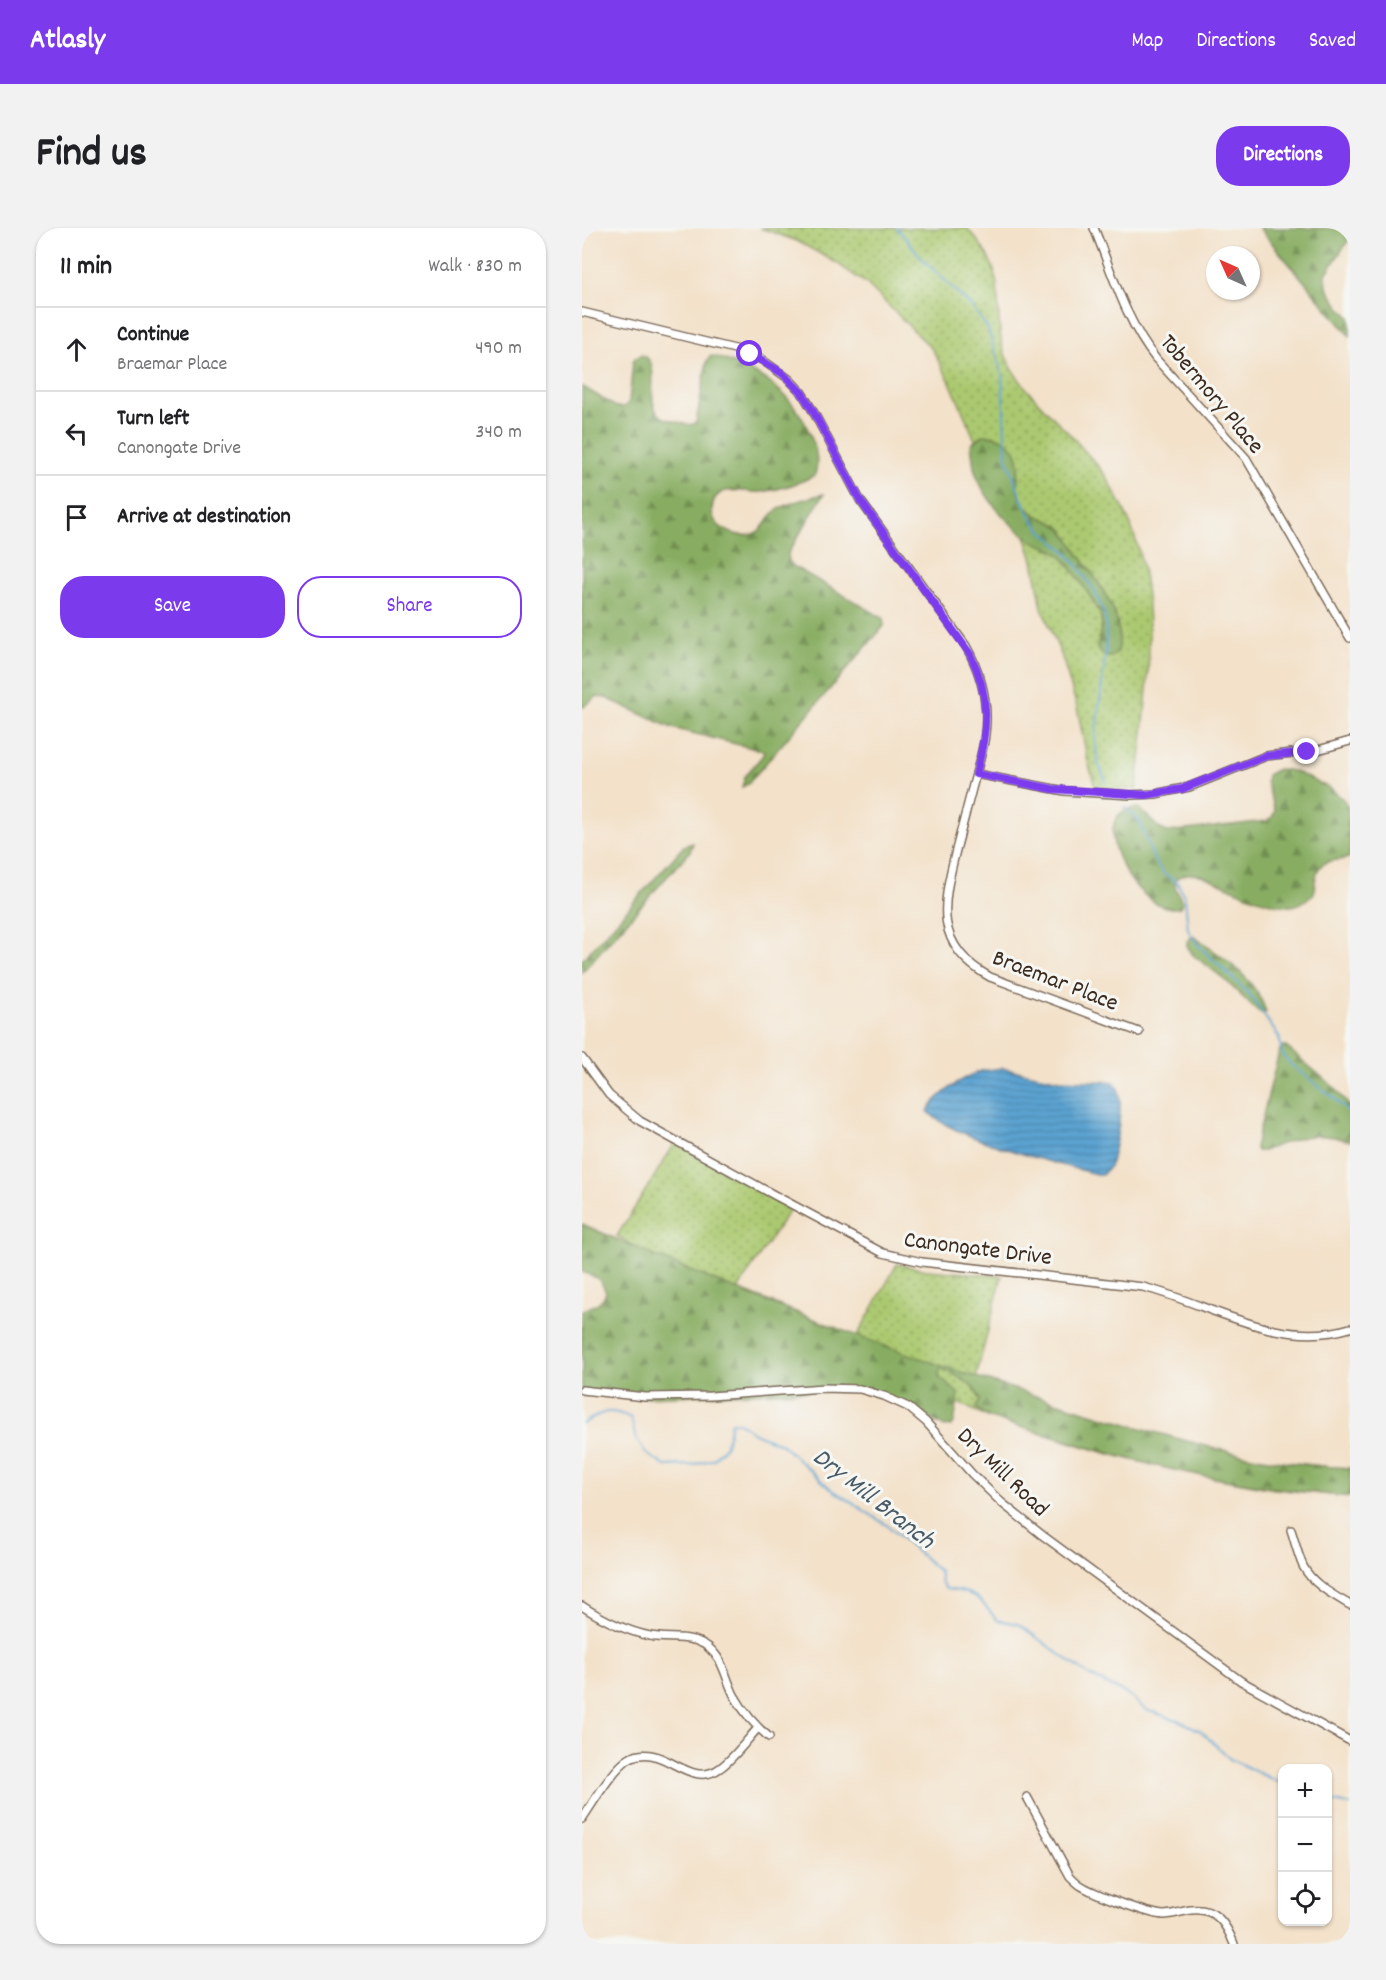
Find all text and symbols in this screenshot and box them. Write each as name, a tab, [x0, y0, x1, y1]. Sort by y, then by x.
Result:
text: Atlasly	[30, 22, 105, 62]
text: Map	[1132, 27, 1163, 57]
text: Directions	[1196, 27, 1276, 57]
text: Saved	[1309, 27, 1356, 57]
text: Find us	[36, 126, 147, 186]
button: Directions	[1216, 126, 1350, 186]
north arrow	[1206, 246, 1260, 300]
text: 11 min	[60, 249, 112, 286]
text: Walk · 830 m	[428, 253, 522, 281]
text: Continue	[117, 320, 189, 351]
street label: Tobermory Place	[1150, 328, 1271, 462]
icon: ahead	[60, 333, 93, 366]
text: 490 m	[475, 335, 522, 363]
route start	[736, 340, 762, 366]
text: Braemar Place	[117, 351, 227, 379]
text: Turn left	[117, 404, 189, 435]
icon: left	[60, 417, 93, 450]
text: 340 m	[476, 419, 522, 447]
text: Canongate Drive	[117, 435, 241, 463]
icon: arrive	[60, 501, 93, 534]
text: Arrive at destination	[117, 502, 291, 533]
button: Save	[60, 576, 285, 638]
button: Share	[297, 576, 522, 638]
route end	[1293, 738, 1319, 764]
street label: Braemar Place	[987, 942, 1123, 1021]
street label: Canongate Drive	[902, 1224, 1054, 1276]
street label: Dry Mill Road	[948, 1420, 1056, 1526]
water label: Dry Mill Branch	[804, 1440, 943, 1560]
map controls	[1278, 1764, 1332, 1926]
button: +	[1278, 1764, 1332, 1818]
button: −	[1278, 1818, 1332, 1872]
button: locate	[1278, 1872, 1332, 1926]

